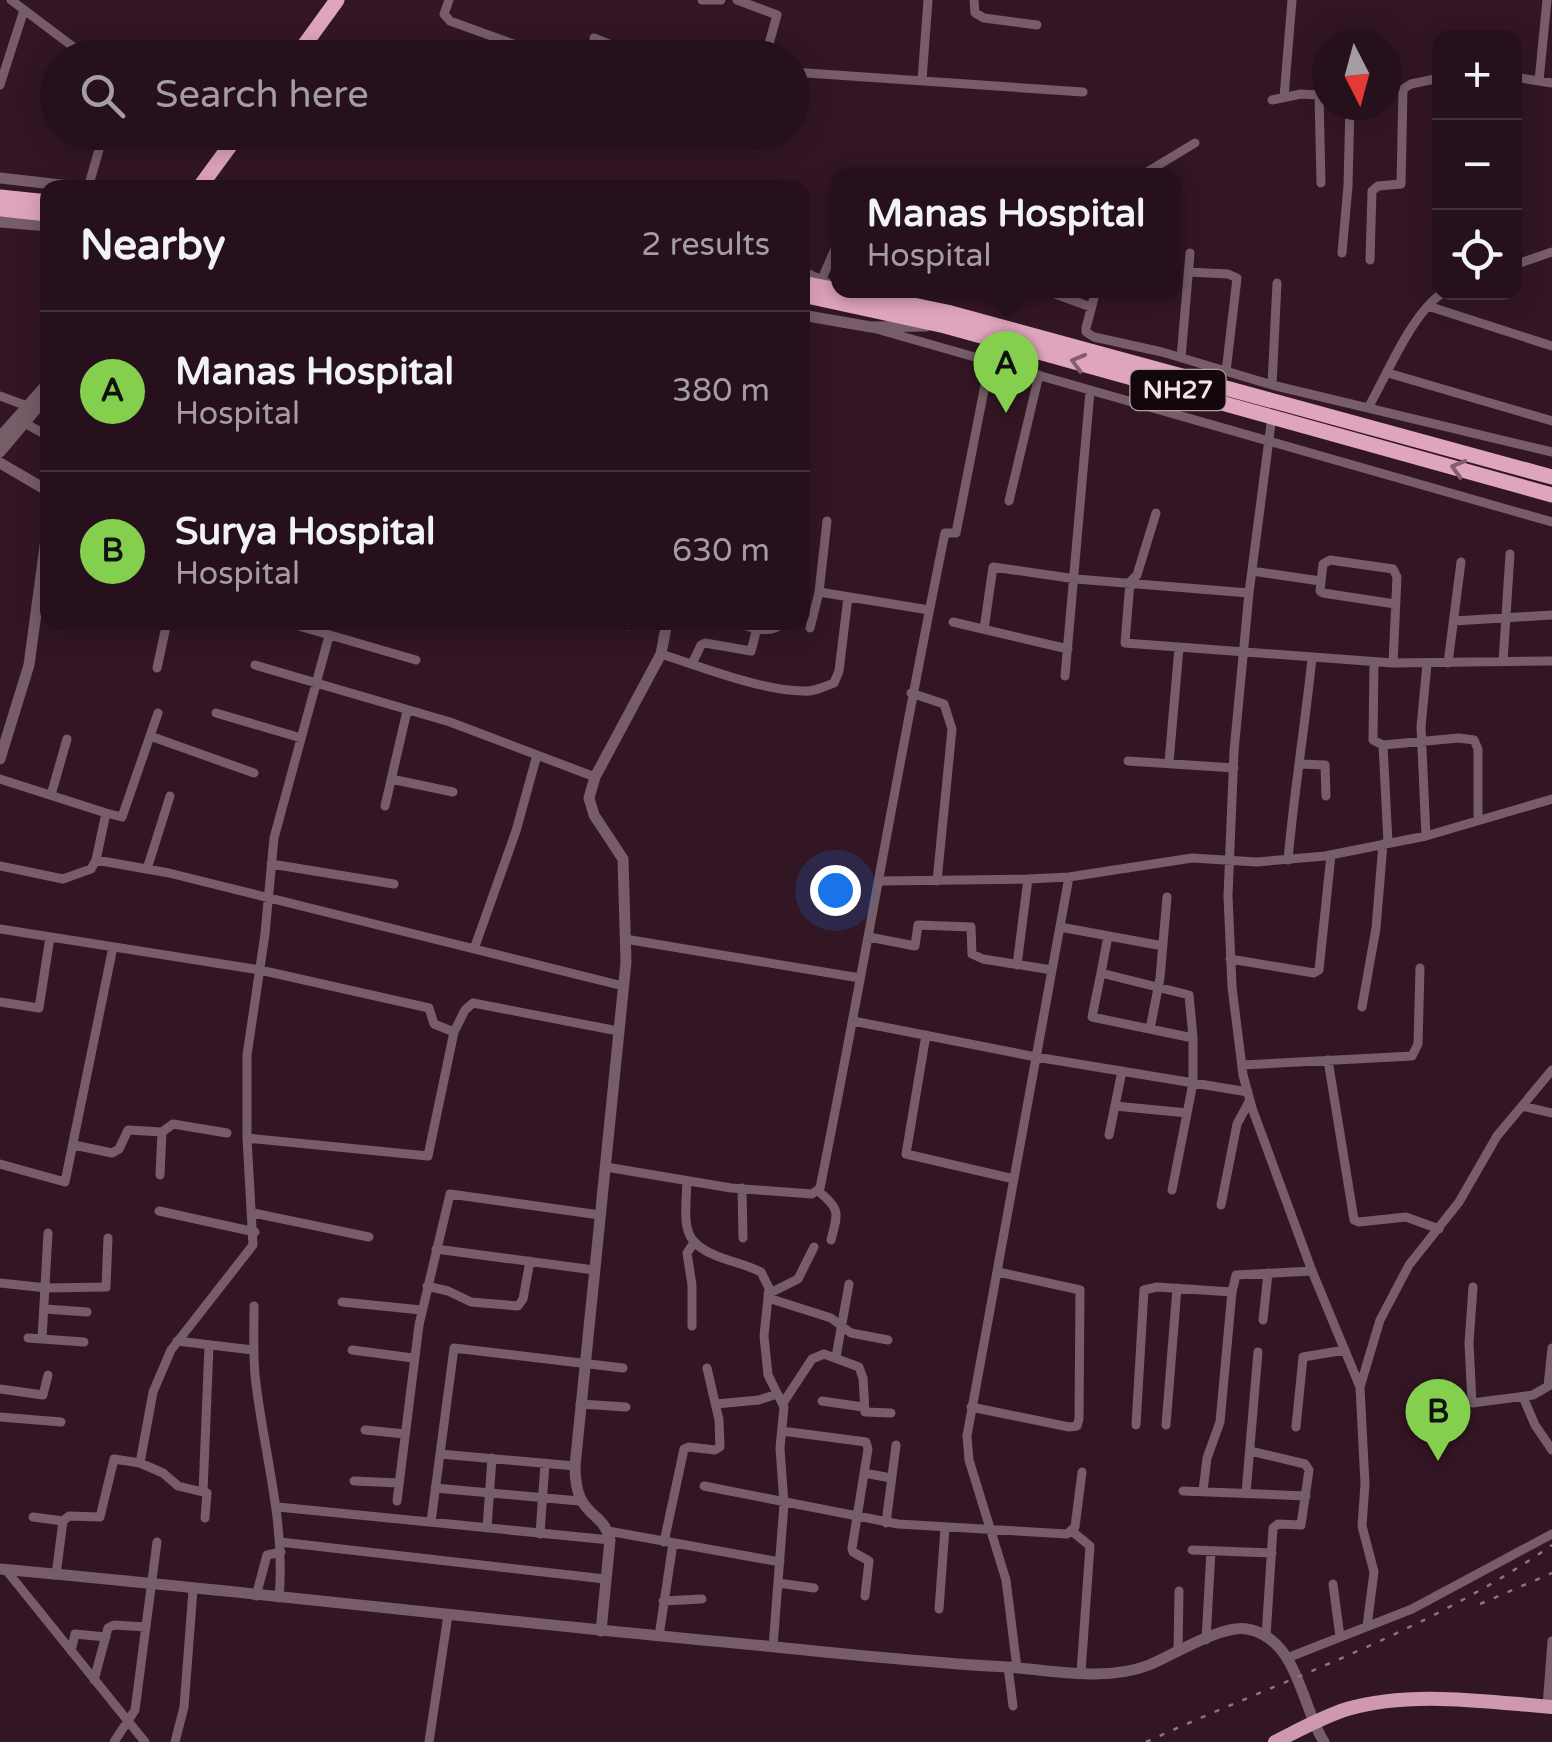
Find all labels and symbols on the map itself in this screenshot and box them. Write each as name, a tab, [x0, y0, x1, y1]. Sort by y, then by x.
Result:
north arrow	[1312, 30, 1402, 120]
pin: A	[974, 330, 1038, 413]
one-way arrow	[1070, 353, 1087, 374]
road number: NH27	[1130, 370, 1226, 410]
one-way arrow	[1450, 459, 1467, 480]
your location	[810, 865, 861, 916]
pin: B	[1406, 1378, 1470, 1461]

